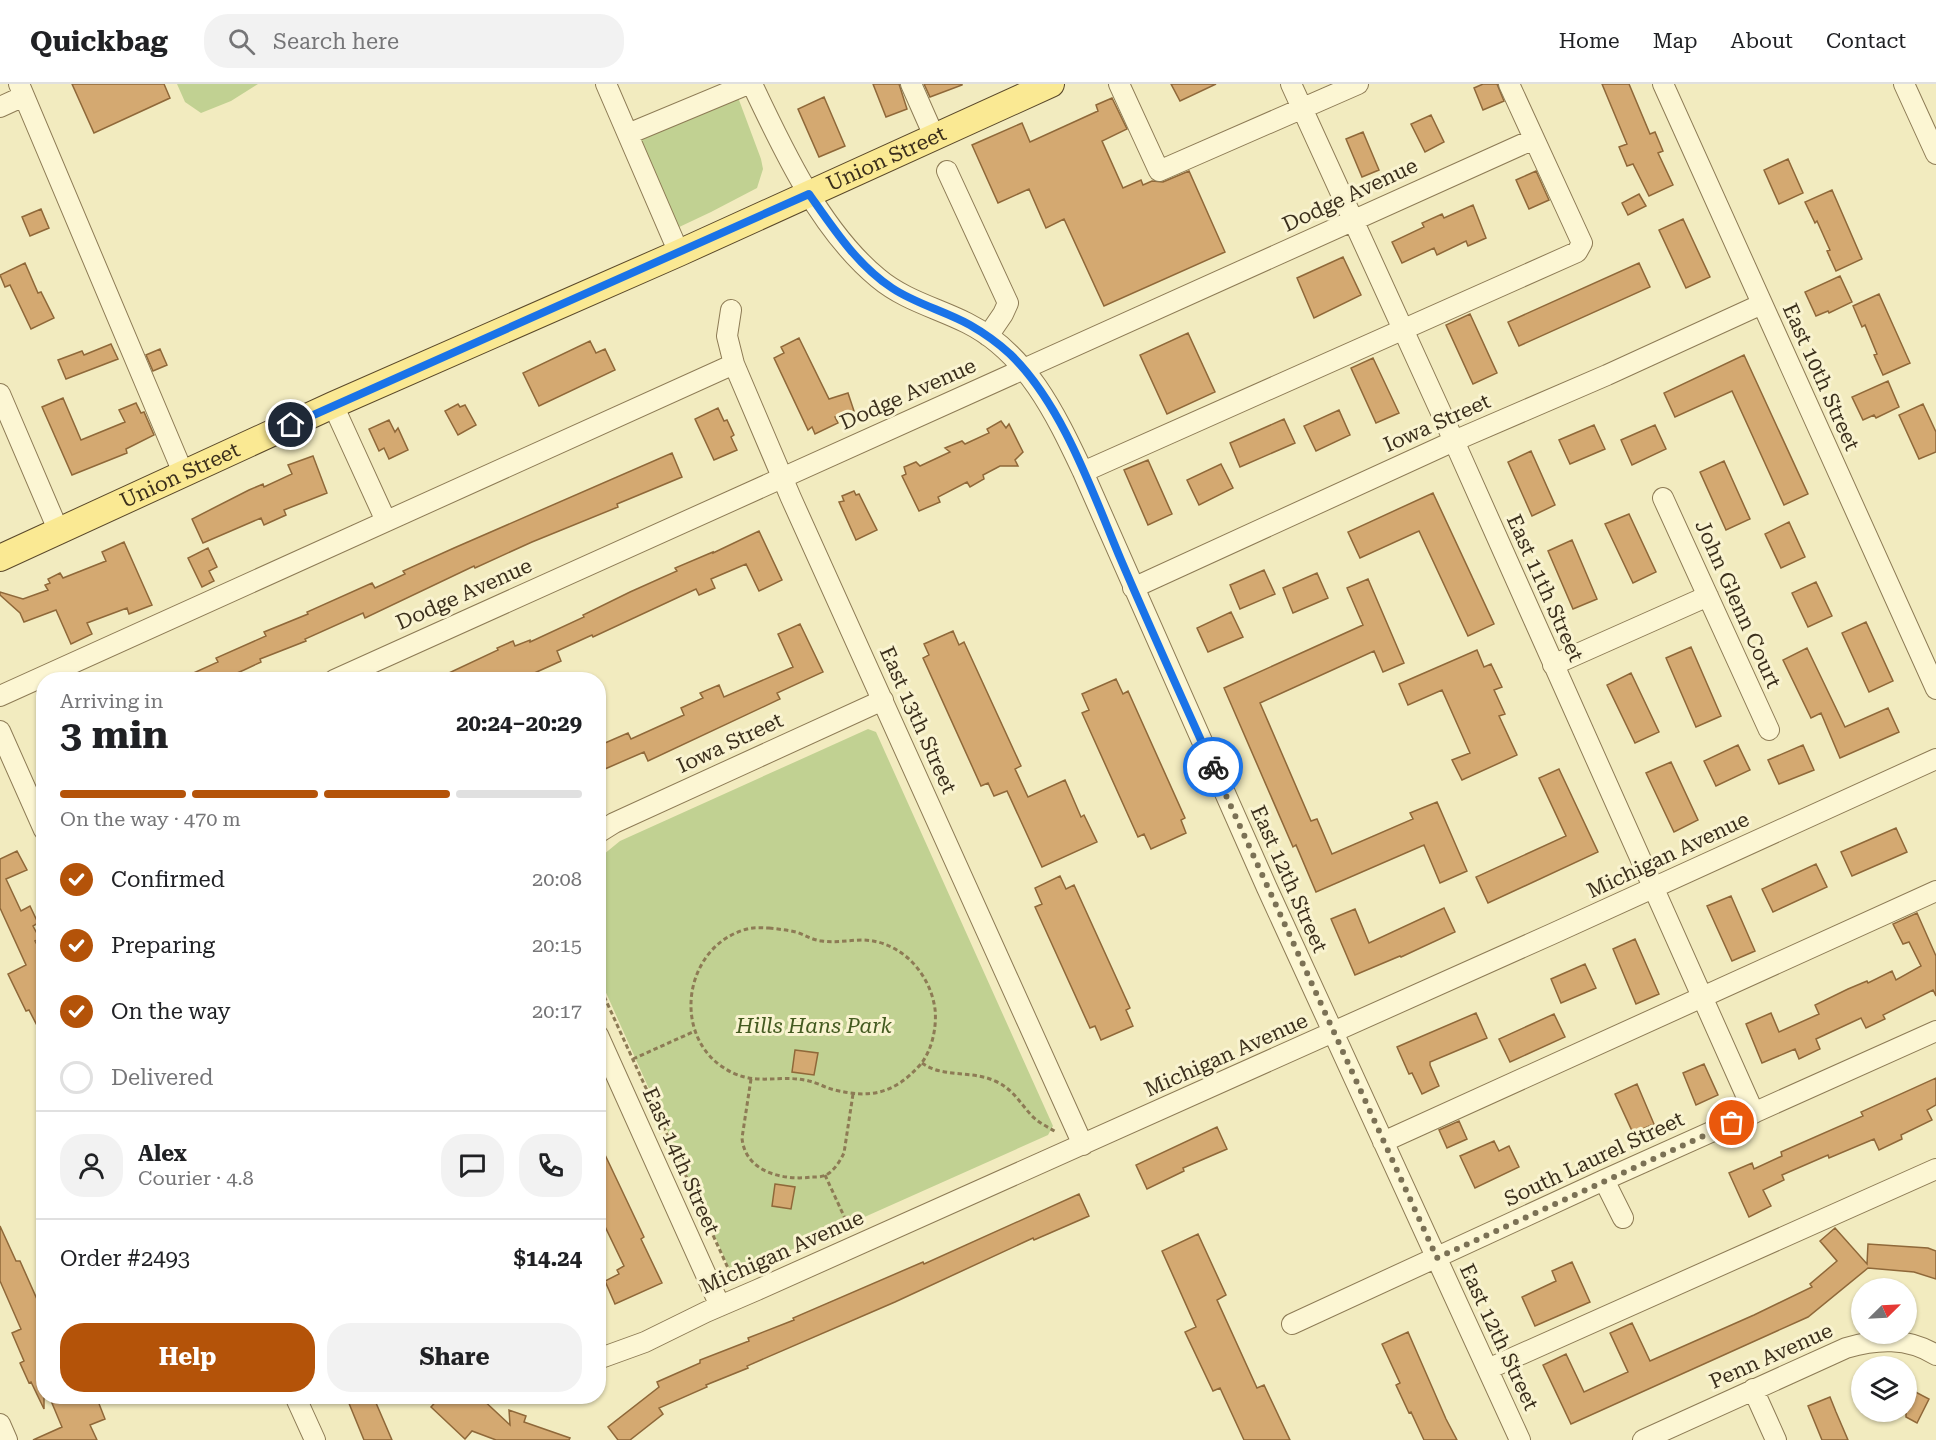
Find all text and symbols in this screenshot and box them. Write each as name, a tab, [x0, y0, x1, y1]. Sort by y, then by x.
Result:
search box	[204, 14, 624, 68]
text: Quickbag	[30, 25, 168, 58]
icon: search	[225, 25, 258, 58]
text: Search here	[273, 29, 399, 54]
text: Home	[1559, 29, 1620, 53]
text: Map	[1653, 29, 1698, 53]
text: About	[1731, 29, 1793, 53]
text: Contact	[1826, 29, 1906, 53]
street label: Union Street	[823, 121, 950, 196]
street label: Dodge Avenue	[1279, 153, 1421, 237]
street label: East 10th Street	[1778, 300, 1864, 454]
street label: Dodge Avenue	[836, 353, 980, 435]
street label: Iowa Street	[1380, 389, 1494, 457]
pin	[265, 399, 316, 450]
icon: home	[274, 408, 307, 441]
street label: Union Street	[116, 437, 244, 513]
street label: East 11th Street	[1502, 511, 1588, 665]
street label: John Glenn Court	[1690, 516, 1786, 692]
street label: Dodge Avenue	[392, 553, 536, 635]
street label: East 13th Street	[875, 643, 961, 797]
text: Arriving in	[60, 689, 163, 713]
street label: Iowa Street	[673, 708, 787, 778]
text: 20:24–20:29	[456, 711, 582, 736]
text: 3 min	[60, 712, 168, 758]
courier	[1183, 737, 1243, 797]
icon: bike	[1197, 751, 1230, 784]
street label: East 12th Street	[1246, 802, 1332, 956]
text: On the way · 470 m	[60, 807, 241, 831]
street label: Michigan Avenue	[1583, 807, 1753, 903]
icon: check	[60, 863, 93, 896]
text: Confirmed	[111, 867, 225, 892]
text: 20:08	[532, 867, 582, 891]
icon: check	[60, 929, 93, 962]
text: Preparing	[111, 933, 215, 958]
text: 20:15	[532, 933, 582, 957]
icon: check	[60, 995, 93, 1028]
text: On the way	[111, 999, 231, 1024]
text: 20:17	[532, 999, 582, 1023]
street label: Michigan Avenue	[1141, 1008, 1311, 1102]
park label: Hills Hans Park	[735, 1014, 893, 1038]
text: Delivered	[111, 1065, 213, 1090]
street label: East 14th Street	[638, 1084, 724, 1238]
pin	[1706, 1097, 1757, 1148]
icon: bag	[1715, 1106, 1748, 1139]
street label: South Laurel Street	[1500, 1107, 1688, 1211]
button: person	[60, 1134, 123, 1197]
button: chat	[441, 1134, 504, 1197]
button: phone	[519, 1134, 582, 1197]
text: Alex	[138, 1141, 187, 1166]
text: Courier · 4.8	[138, 1166, 254, 1190]
street label: Michigan Avenue	[697, 1205, 867, 1299]
text: Order #2493	[60, 1246, 190, 1271]
text: $14.24	[513, 1246, 582, 1271]
street label: East 12th Street	[1455, 1260, 1543, 1414]
north arrow	[1851, 1278, 1917, 1344]
map controls	[1851, 1278, 1917, 1422]
street label: Penn Avenue	[1706, 1318, 1836, 1394]
button: Help	[60, 1323, 315, 1392]
button: Share	[327, 1323, 582, 1392]
button: layers	[1851, 1356, 1917, 1422]

